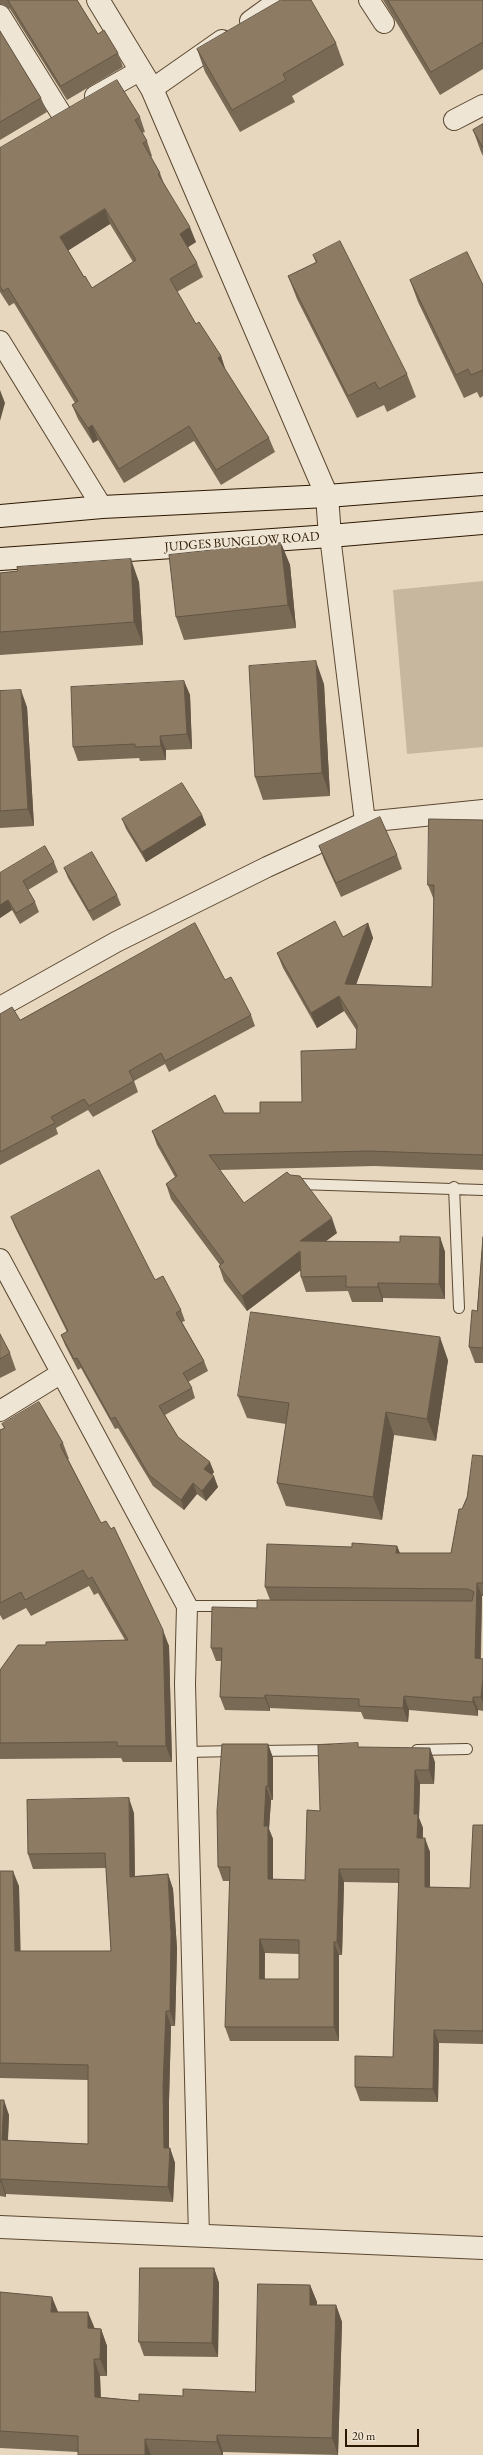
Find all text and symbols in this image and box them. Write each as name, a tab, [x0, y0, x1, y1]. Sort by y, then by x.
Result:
street label: JUDGES BUNGLOW ROAD	[164, 529, 320, 555]
scale bar	[347, 2421, 421, 2447]
text: 20 m	[352, 2428, 375, 2444]

